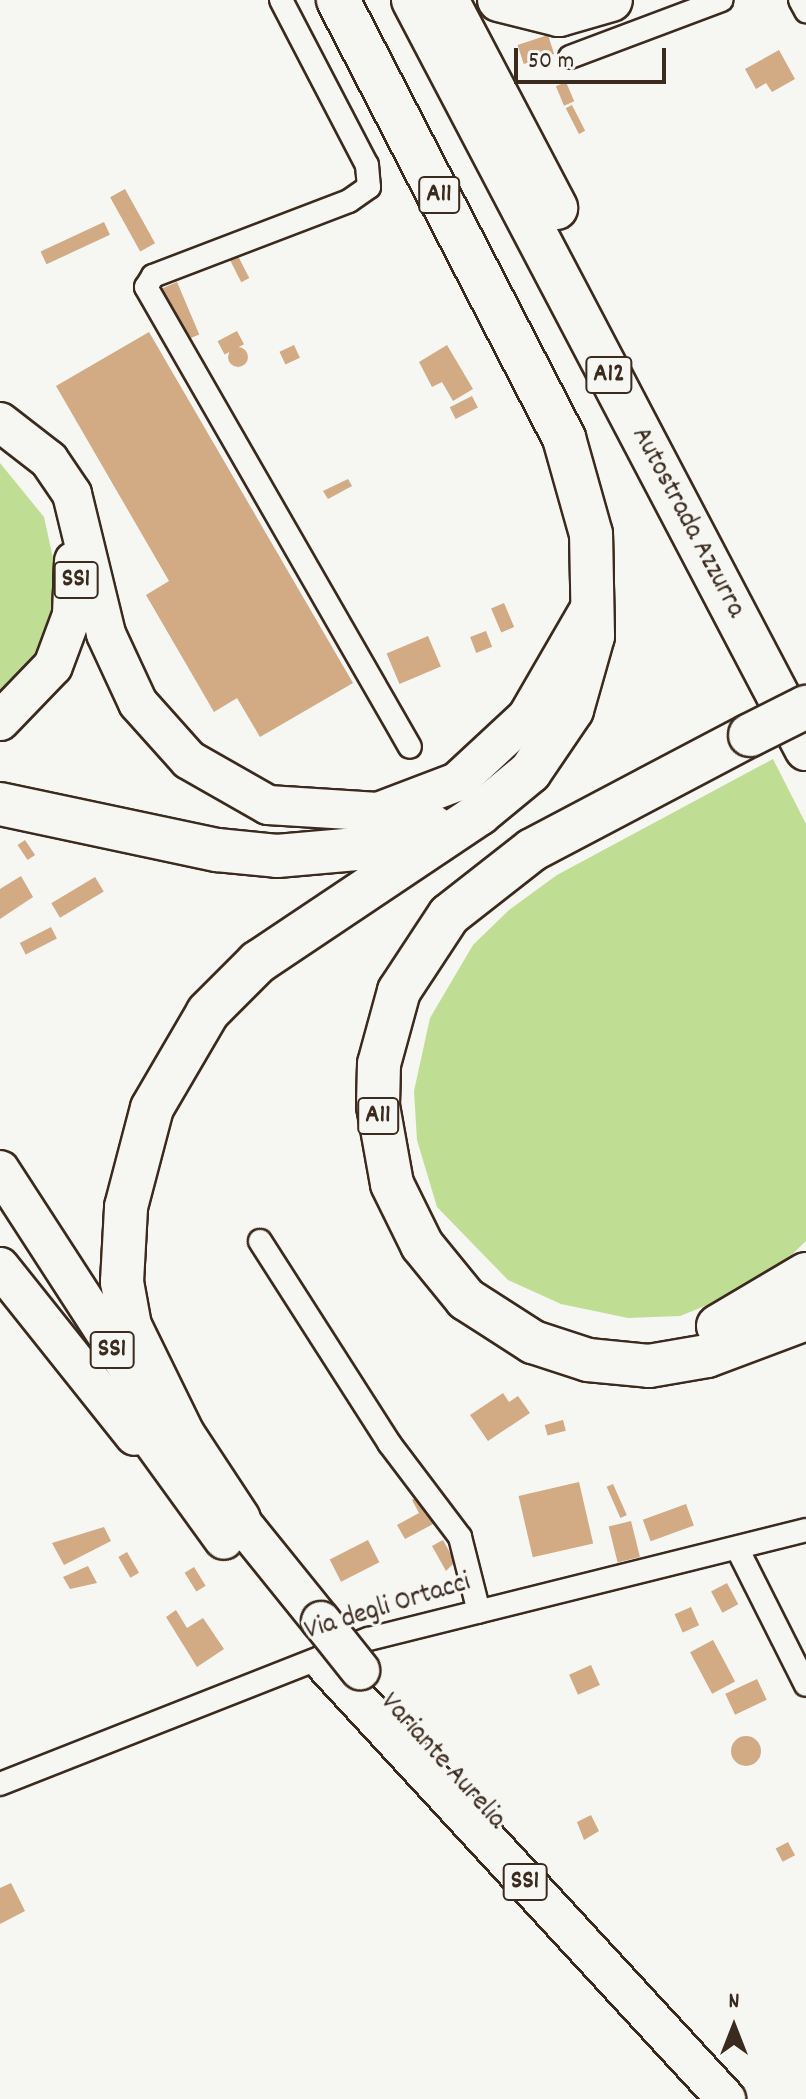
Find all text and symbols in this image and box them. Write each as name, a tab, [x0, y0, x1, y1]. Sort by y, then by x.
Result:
scale bar	[518, 32, 670, 82]
text: 50 m	[528, 45, 574, 79]
road number: A11	[417, 173, 461, 217]
road number: A12	[585, 353, 633, 397]
street label: Autostrada Azzurra	[623, 422, 751, 624]
road number: SS1	[52, 558, 100, 602]
road number: A11	[356, 1094, 400, 1138]
road number: SS1	[88, 1328, 136, 1372]
street label: Via degli Ortacci	[301, 1567, 475, 1649]
street label: Variante Aurelia	[372, 1687, 512, 1837]
road number: SS1	[501, 1860, 549, 1904]
north arrow	[694, 1987, 774, 2067]
text: N	[729, 1987, 739, 2018]

